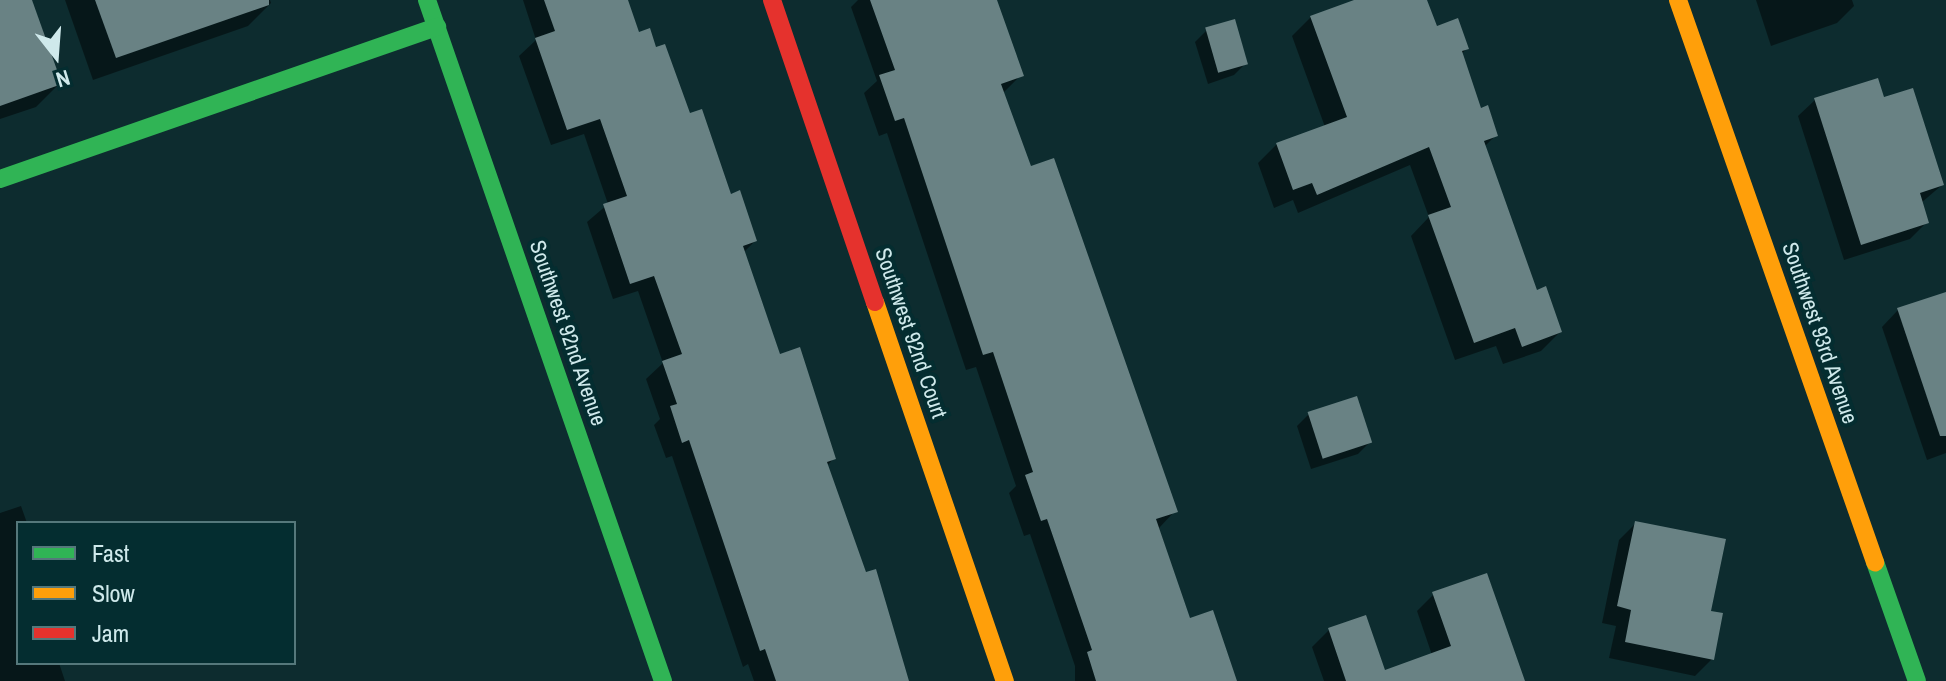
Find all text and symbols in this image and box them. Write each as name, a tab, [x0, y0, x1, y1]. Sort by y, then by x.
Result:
north arrow	[16, 16, 96, 96]
text: N	[52, 63, 74, 95]
street label: Southwest 92nd Avenue	[524, 236, 612, 430]
street label: Southwest 93rd Avenue	[1776, 238, 1864, 428]
street label: Southwest 92nd Court	[869, 244, 953, 422]
legend	[16, 521, 296, 665]
text: Fast	[92, 537, 129, 569]
text: Slow	[92, 577, 135, 609]
text: Jam	[92, 617, 129, 649]

